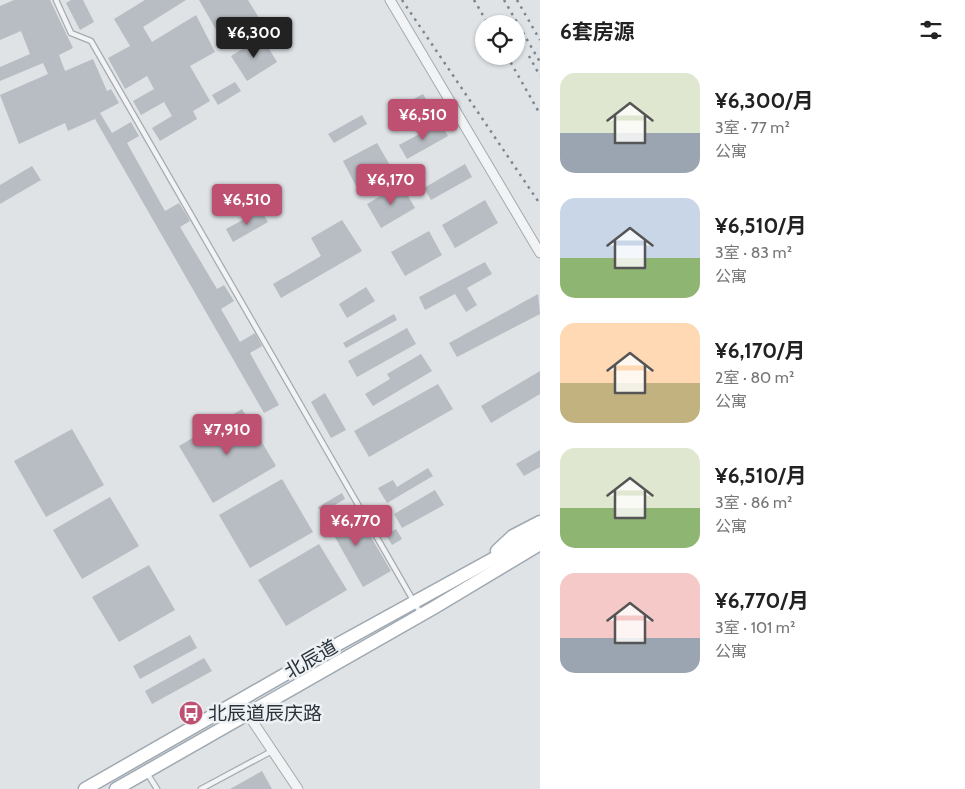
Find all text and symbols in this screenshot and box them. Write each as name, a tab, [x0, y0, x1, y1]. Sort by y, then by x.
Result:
map controls	[475, 15, 525, 65]
button: locate	[475, 15, 525, 65]
icon: filters	[917, 16, 945, 44]
pin: ¥6,300	[213, 17, 295, 59]
text: 6套房源	[560, 19, 635, 44]
text: ¥6,300	[227, 23, 281, 42]
text: ¥6,300/月	[715, 88, 814, 113]
icon: home	[600, 93, 660, 153]
pin: ¥6,510	[382, 98, 464, 141]
text: ¥6,510	[399, 105, 447, 124]
text: 3室 · 77 m²	[715, 118, 790, 137]
text: 公寓	[715, 142, 747, 161]
pin: ¥6,170	[350, 164, 432, 206]
text: ¥6,170	[367, 170, 415, 189]
pin: ¥6,510	[206, 184, 288, 226]
text: ¥6,510	[223, 190, 271, 209]
text: ¥6,510/月	[715, 213, 806, 238]
icon: home	[600, 218, 660, 278]
text: 3室 · 83 m²	[715, 243, 792, 262]
text: 公寓	[715, 267, 747, 286]
text: ¥6,170/月	[715, 338, 805, 363]
icon: home	[600, 343, 660, 403]
text: 2室 · 80 m²	[715, 368, 794, 387]
text: 公寓	[715, 392, 747, 411]
pin: ¥7,910	[186, 414, 268, 456]
text: ¥7,910	[204, 420, 250, 439]
text: ¥6,510/月	[715, 463, 806, 488]
icon: home	[600, 468, 660, 528]
text: 3室 · 86 m²	[715, 493, 792, 512]
pin: ¥6,770	[315, 504, 397, 547]
text: ¥6,770	[331, 511, 381, 530]
text: 公寓	[715, 517, 747, 536]
text: ¥6,770/月	[715, 588, 809, 613]
icon: home	[600, 593, 660, 653]
text: 3室 · 101 m²	[715, 618, 795, 637]
street label: 北辰道	[281, 635, 341, 683]
text: 公寓	[715, 642, 747, 661]
bus stop icon: 北辰道辰庆路	[178, 700, 204, 726]
place label: 北辰道辰庆路	[208, 702, 322, 725]

